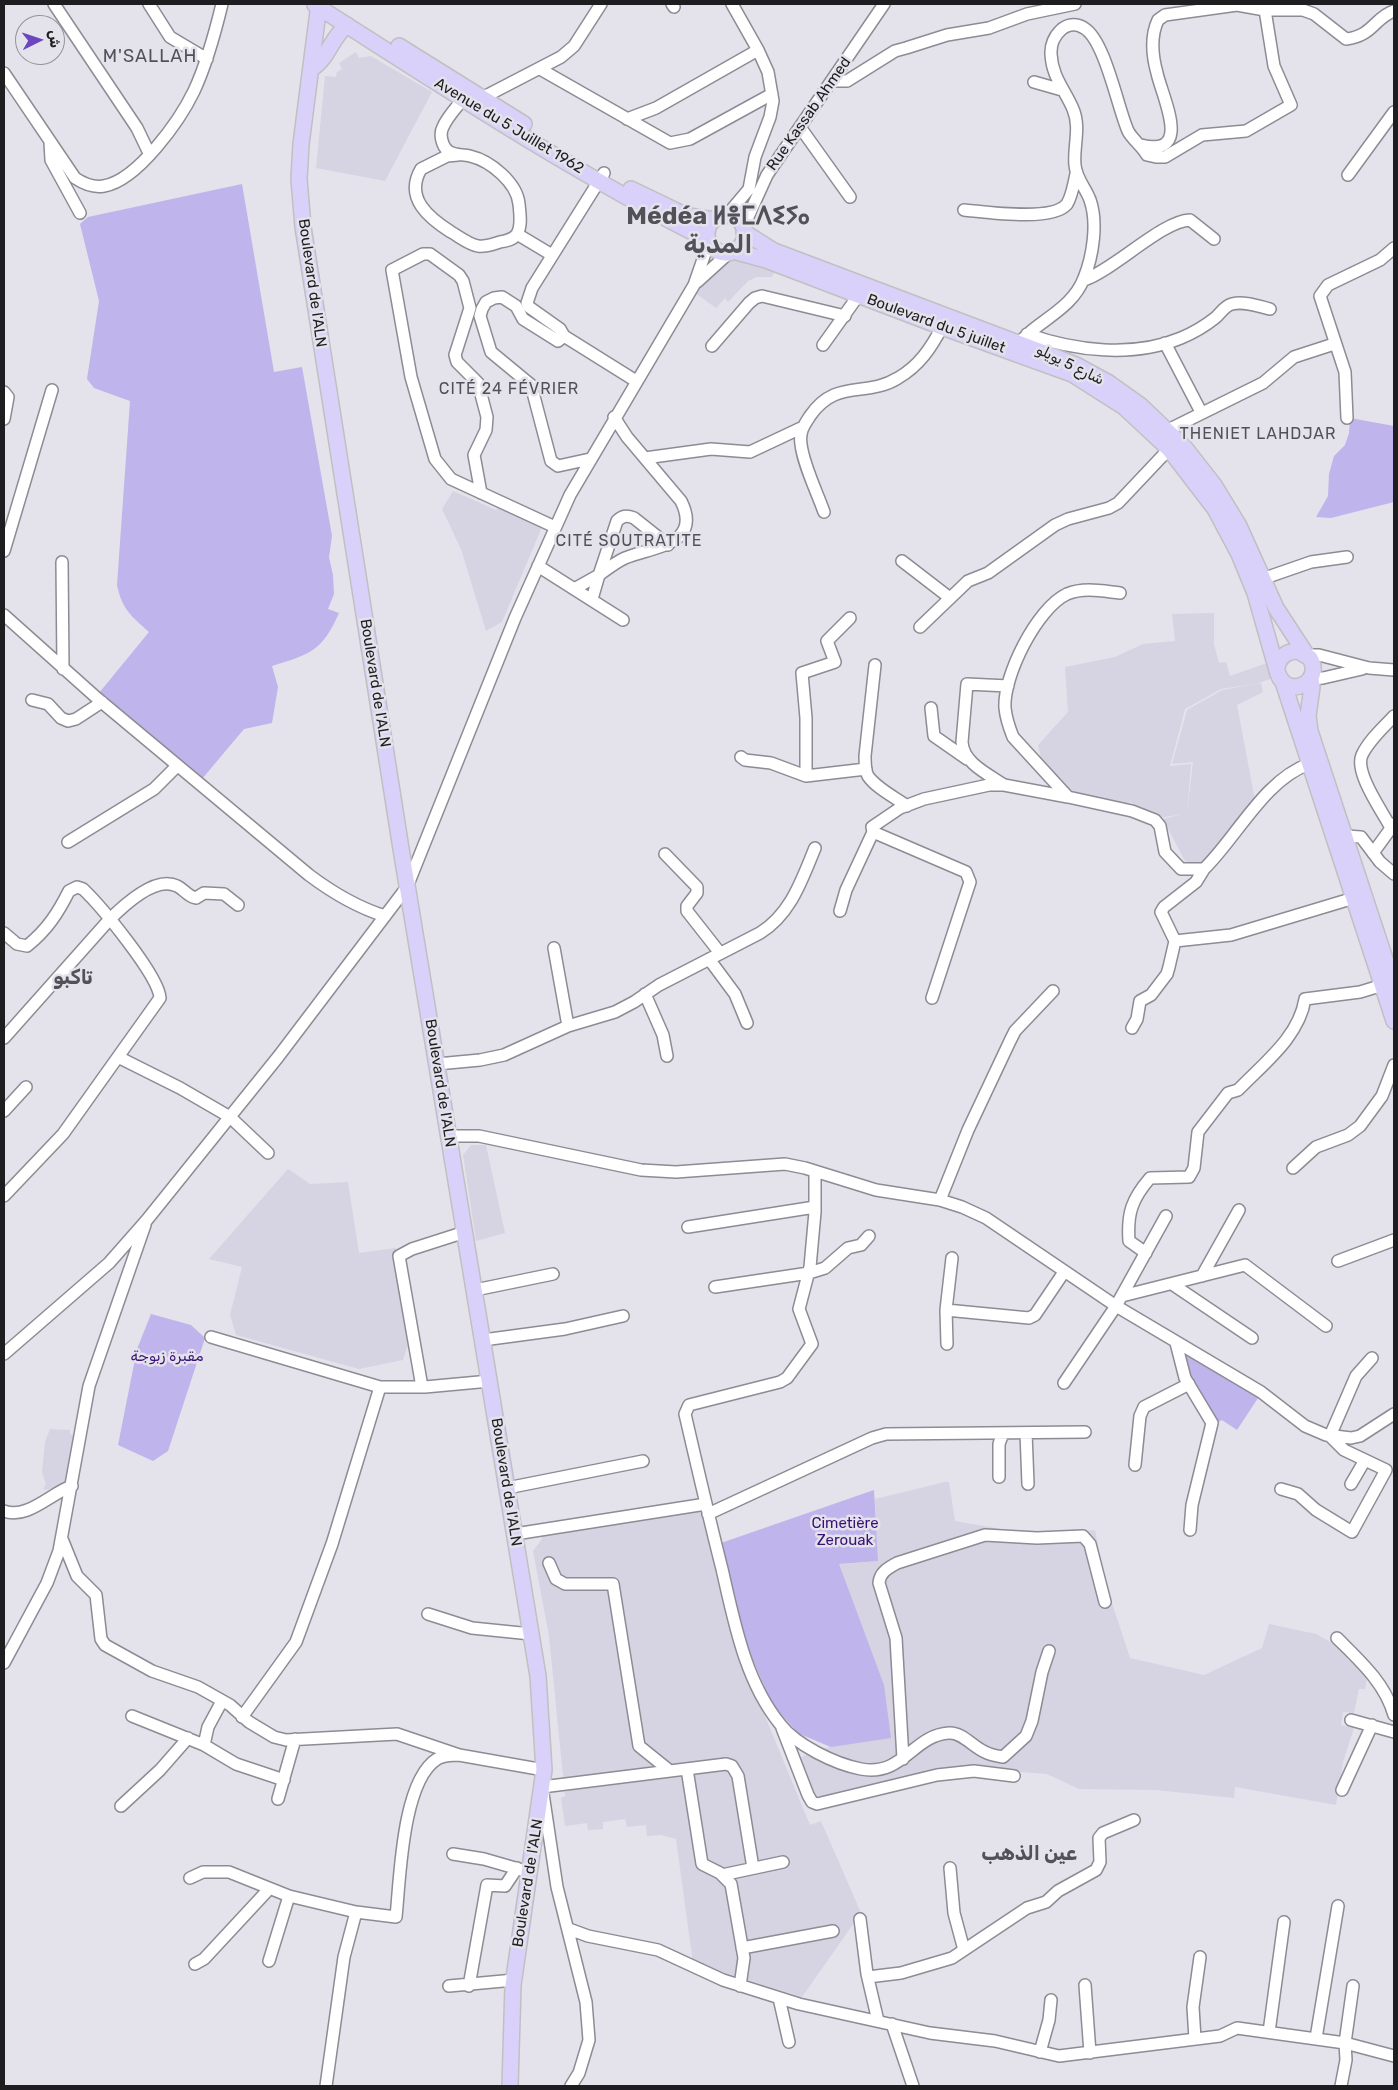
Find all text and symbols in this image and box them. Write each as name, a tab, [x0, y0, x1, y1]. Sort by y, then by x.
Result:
north arrow	[15, 15, 65, 65]
text: ش	[45, 30, 64, 48]
district label: M'SALLAH	[102, 46, 198, 68]
street label: Rue Kassab Ahmed	[763, 54, 855, 174]
street label: Avenue du 5 Juillet 1962	[431, 74, 587, 178]
district label: Médéa ⵍⴻⵎⴷⵉⵢⴰ المدية	[626, 202, 810, 261]
street label: Boulevard de l'ALN	[294, 218, 330, 348]
street label: Boulevard du 5 juillet	[864, 291, 1008, 357]
street label: شارع 5 يويلو	[1033, 341, 1107, 389]
district label: CITÉ 24 FÉVRIER	[437, 379, 581, 399]
district label: THENIET LAHDJAR	[1178, 424, 1338, 444]
district label: CITÉ SOUTRATITE	[554, 531, 704, 551]
street label: Boulevard de l'ALN	[356, 618, 394, 748]
district label: تاكبو	[53, 966, 93, 990]
street label: Boulevard de l'ALN	[421, 1018, 459, 1148]
park label: مقبرة زبوجة	[130, 1348, 204, 1366]
street label: Boulevard de l'ALN	[487, 1417, 525, 1547]
park label: Cimetière Zerouak	[811, 1515, 879, 1550]
street label: Boulevard de l'ALN	[509, 1818, 547, 1948]
district label: عين الذهب	[981, 1842, 1077, 1866]

